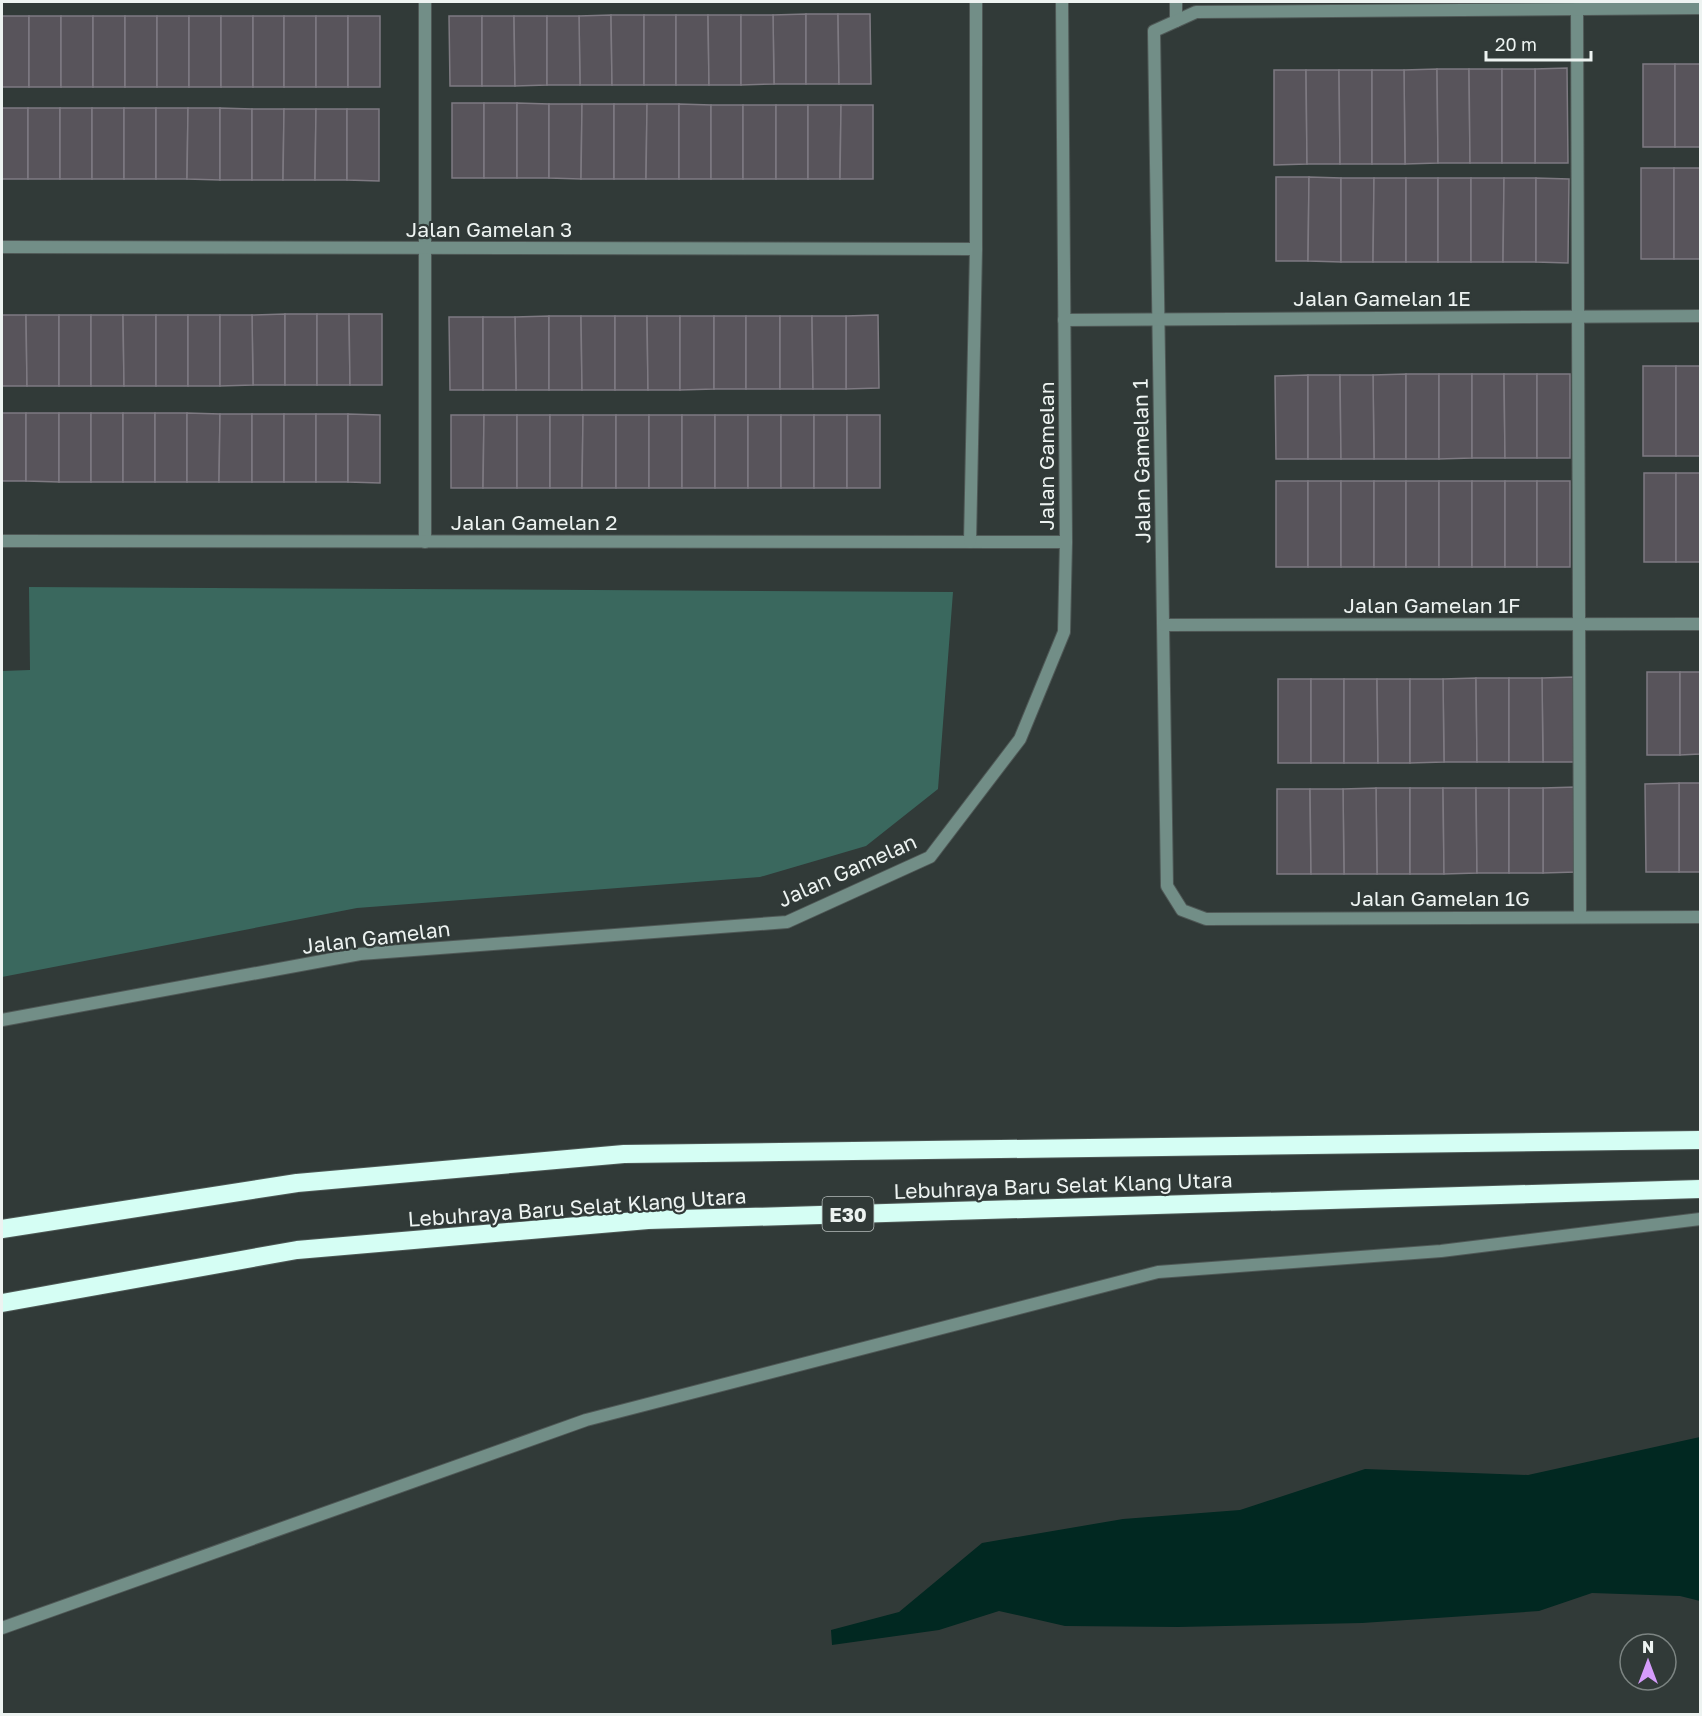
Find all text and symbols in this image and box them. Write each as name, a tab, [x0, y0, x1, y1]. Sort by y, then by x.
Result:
scale bar	[1486, 24, 1591, 62]
text: 20 m	[1495, 33, 1537, 55]
street label: Jalan Gamelan 3	[406, 216, 572, 242]
street label: Jalan Gamelan 1E	[1293, 285, 1471, 311]
street label: Jalan Gamelan 1	[1127, 378, 1155, 544]
street label: Jalan Gamelan	[1033, 381, 1059, 531]
street label: Jalan Gamelan 2	[451, 509, 617, 535]
street label: Jalan Gamelan 1F	[1343, 592, 1521, 618]
street label: Jalan Gamelan	[774, 828, 920, 912]
street label: Jalan Gamelan 1G	[1350, 885, 1530, 911]
street label: Jalan Gamelan	[300, 915, 452, 959]
street label: Lebuhraya Baru Selat Klang Utara	[893, 1166, 1233, 1204]
street label: Lebuhraya Baru Selat Klang Utara	[407, 1182, 747, 1232]
road number: E30	[822, 1197, 874, 1231]
north arrow	[1618, 1632, 1678, 1692]
text: N	[1642, 1637, 1654, 1657]

